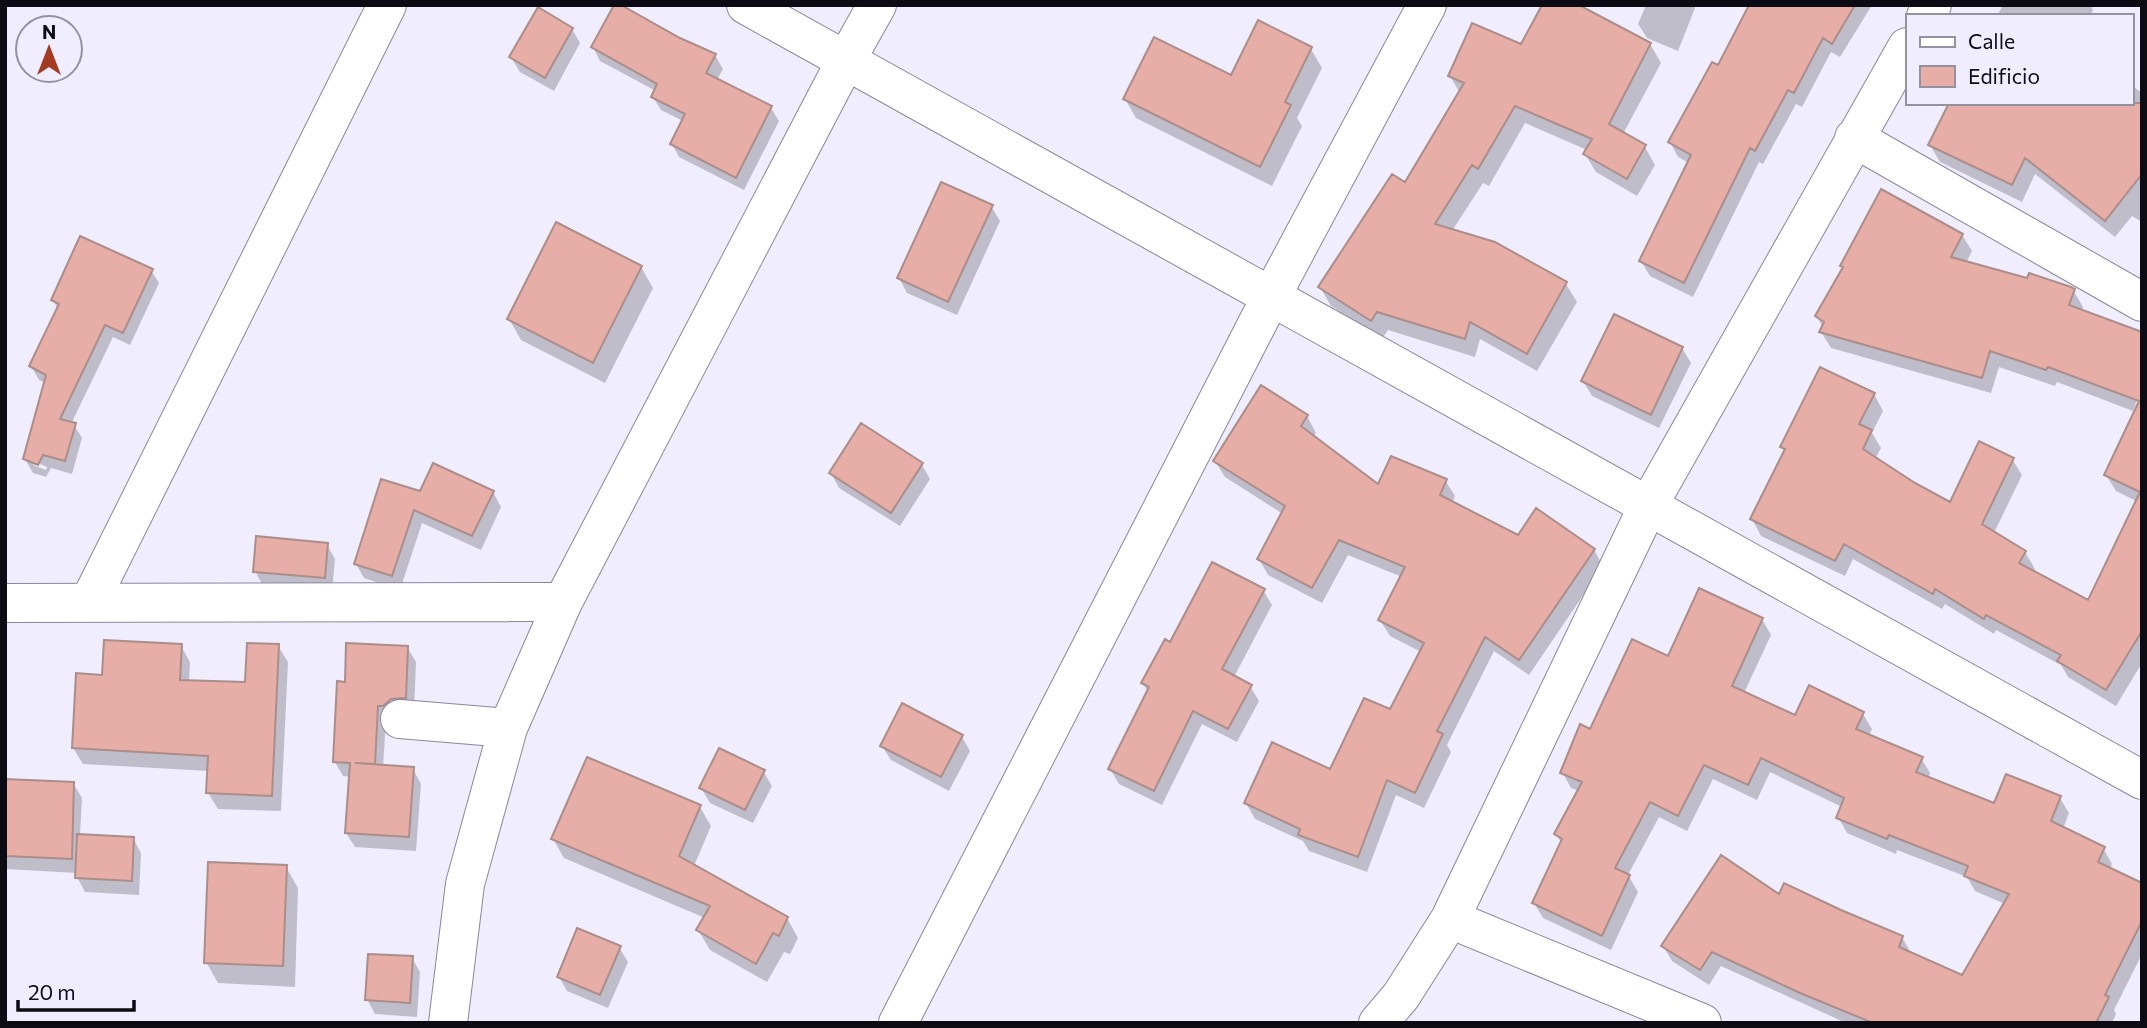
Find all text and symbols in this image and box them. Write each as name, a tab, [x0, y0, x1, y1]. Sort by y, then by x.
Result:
north arrow	[14, 14, 84, 84]
legend	[1906, 14, 2133, 105]
text: N	[42, 20, 56, 43]
text: Calle	[1968, 28, 2015, 53]
text: Edificio	[1968, 63, 2040, 88]
scale bar	[18, 968, 133, 1012]
text: 20 m	[28, 979, 76, 1004]

